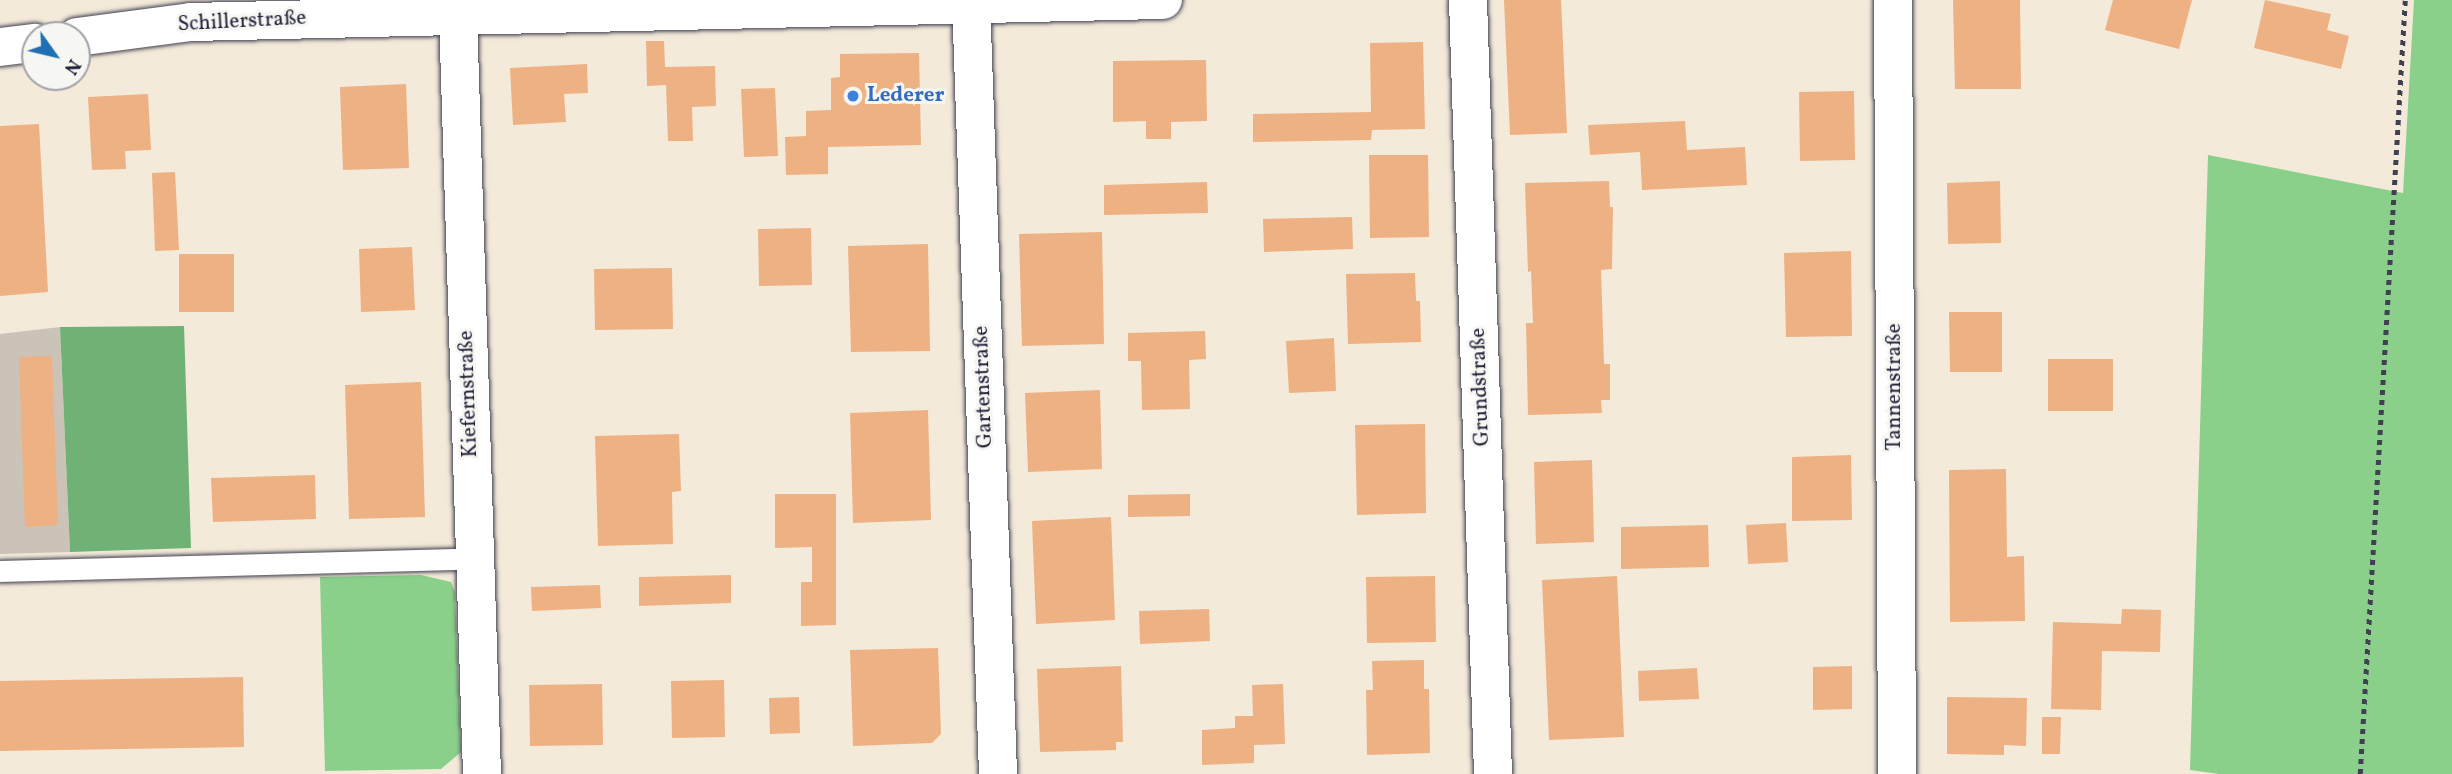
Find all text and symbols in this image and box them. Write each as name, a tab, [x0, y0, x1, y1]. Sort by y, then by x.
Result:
street label: Schillerstraße	[177, 6, 307, 38]
north arrow	[21, 21, 91, 91]
text: N	[57, 54, 86, 80]
place label: Lederer	[867, 83, 945, 109]
marker: Lederer	[845, 88, 861, 104]
street label: Tannenstraße	[1882, 323, 1908, 451]
street label: Gartenstraße	[969, 325, 999, 449]
street label: Grundstraße	[1466, 327, 1496, 447]
street label: Kiefernstraße	[454, 330, 484, 458]

